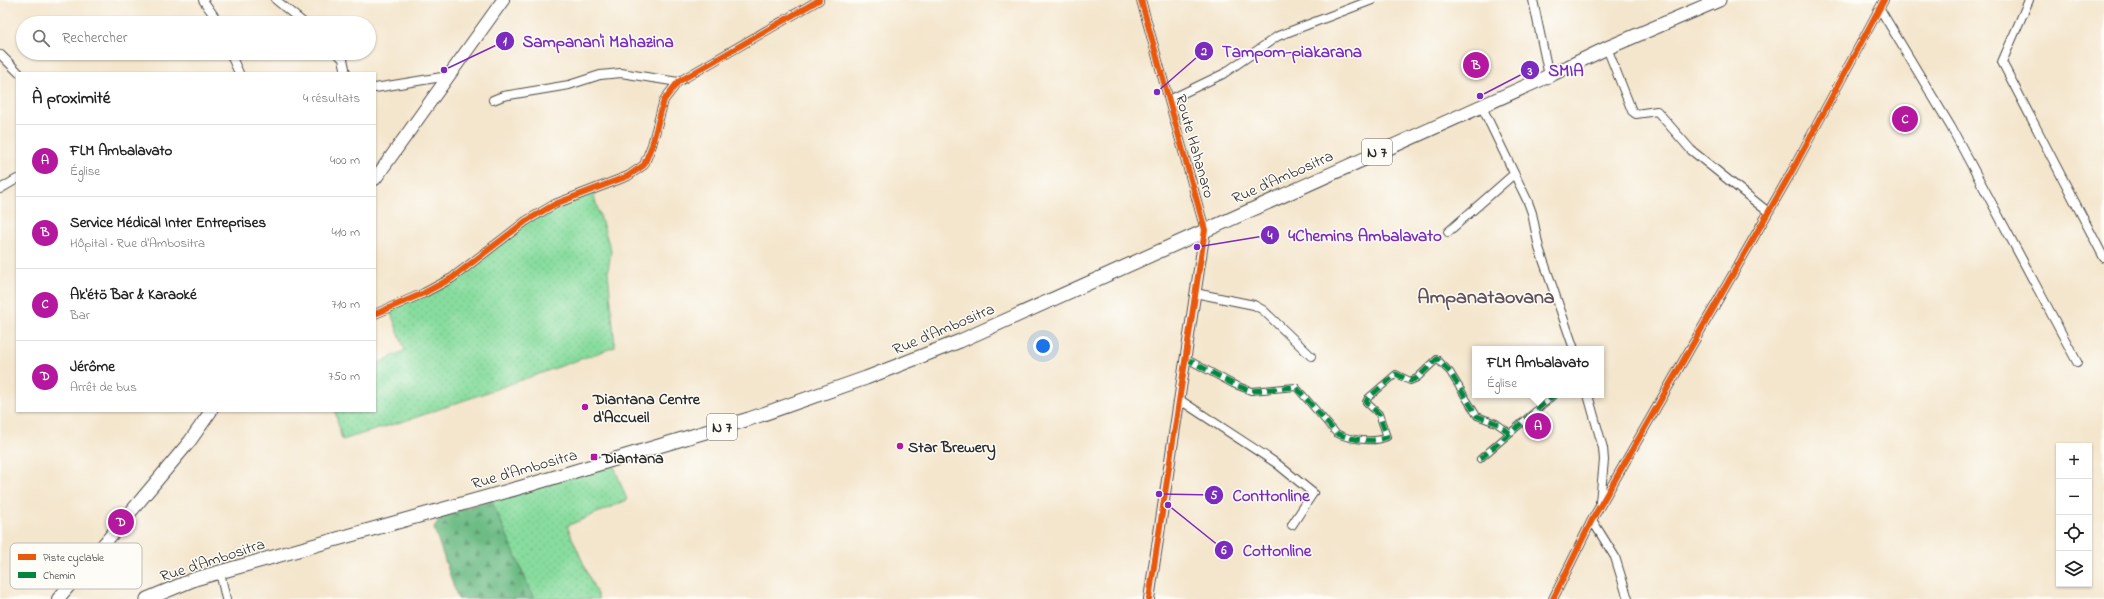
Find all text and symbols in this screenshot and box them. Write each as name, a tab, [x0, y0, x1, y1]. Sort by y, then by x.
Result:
search box	[16, 16, 376, 60]
icon: search	[30, 27, 52, 49]
text: Rechercher	[62, 27, 127, 49]
callout: Sampanan'i Mahazina	[495, 27, 682, 56]
text: Sampanan'i Mahazina	[522, 30, 674, 55]
text: 1	[503, 33, 507, 51]
callout: Tampom-piakarana	[1194, 37, 1370, 66]
text: Tampom-piakarana	[1222, 40, 1362, 65]
text: 2	[1200, 43, 1207, 61]
pin: B	[1463, 50, 1489, 80]
callout: SMIA	[1520, 56, 1592, 85]
text: SMIA	[1548, 59, 1584, 84]
text: 3	[1527, 63, 1533, 81]
text: À proximité	[32, 86, 110, 111]
text: 4 résultats	[303, 89, 360, 108]
street label: Route Hahanaro	[1168, 92, 1220, 201]
pin: C	[1892, 104, 1918, 134]
road number: N 7	[1362, 139, 1392, 165]
text: FLM Ambalavato	[70, 140, 172, 162]
street label: Rue d'Ambositra	[1228, 145, 1337, 211]
text: A	[41, 151, 49, 170]
text: 400 m	[330, 151, 360, 170]
text: Église	[70, 162, 100, 181]
text: Service Médical Inter Entreprises	[70, 212, 266, 234]
callout: 4Chemins Ambalavato	[1260, 220, 1449, 249]
text: B	[41, 223, 49, 242]
text: 410 m	[332, 223, 360, 242]
text: 4Chemins Ambalavato	[1288, 224, 1442, 249]
text: 4	[1267, 227, 1273, 245]
text: Hôpital · Rue d'Ambositra	[70, 234, 205, 253]
text: Ak'étö Bar & Karaoké	[70, 284, 197, 306]
district label: Ampanataovana	[1417, 284, 1555, 313]
text: C	[41, 295, 49, 314]
text: 710 m	[332, 295, 360, 314]
street label: Rue d'Ambositra	[889, 298, 999, 362]
text: Bar	[70, 306, 90, 325]
your location	[1033, 336, 1053, 356]
popup	[1472, 346, 1604, 398]
text: FLM Ambalavato	[1487, 352, 1589, 374]
text: Jérôme	[70, 356, 115, 378]
text: D	[40, 367, 50, 386]
text: 750 m	[328, 367, 360, 386]
text: Église	[1487, 374, 1517, 393]
text: Arrêt de bus	[70, 378, 137, 397]
place label: Diantana Centre d'Accueil	[592, 388, 701, 430]
marker: Diantana Centre d'Accueil	[580, 402, 590, 412]
pin: A	[1525, 411, 1551, 441]
road number: N 7	[707, 414, 737, 440]
place label: Star Brewery	[908, 436, 996, 461]
marker: Star Brewery	[895, 441, 905, 451]
street label: Rue d'Ambositra	[469, 443, 580, 496]
map controls	[2056, 443, 2092, 587]
button: +	[2056, 443, 2092, 479]
place label: Diantana	[601, 447, 664, 471]
marker: Diantana	[589, 452, 599, 462]
button: −	[2056, 479, 2092, 515]
callout: Conttonline	[1204, 480, 1317, 509]
text: Conttonline	[1232, 484, 1311, 509]
text: 5	[1211, 487, 1218, 505]
pin: D	[108, 507, 134, 537]
button: locate	[2056, 515, 2092, 551]
street label: Rue d'Ambositra	[157, 533, 268, 589]
callout: Cottonline	[1214, 535, 1319, 564]
text: Cottonline	[1243, 539, 1313, 564]
text: 6	[1220, 542, 1227, 560]
legend	[10, 543, 142, 589]
text: Piste cyclable	[43, 550, 104, 567]
button: layers	[2056, 551, 2092, 587]
text: Chemin	[43, 568, 75, 584]

